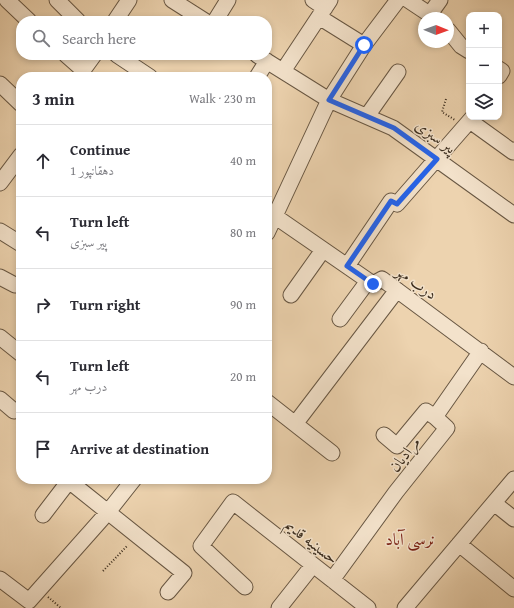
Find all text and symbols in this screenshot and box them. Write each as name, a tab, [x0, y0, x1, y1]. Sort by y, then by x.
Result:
north arrow	[418, 12, 454, 48]
map controls	[466, 12, 502, 120]
button: +	[466, 12, 502, 48]
search box	[16, 16, 272, 60]
icon: search	[30, 27, 52, 49]
text: Search here	[62, 28, 136, 49]
route start	[355, 36, 373, 54]
button: −	[466, 48, 502, 84]
button: layers	[466, 84, 502, 120]
text: 3 min	[32, 86, 74, 111]
text: Walk · 230 m	[189, 89, 256, 108]
street label: پیر سبزی	[411, 113, 462, 160]
text: Continue	[70, 139, 131, 160]
icon: ahead	[32, 150, 54, 172]
text: 40 m	[230, 151, 256, 170]
text: دهقانپور 1	[70, 161, 114, 180]
text: Turn left	[70, 211, 129, 232]
icon: left	[32, 222, 54, 244]
text: 80 m	[230, 223, 256, 242]
text: پیر سبزی	[70, 233, 107, 252]
street label: درب مهر	[390, 258, 443, 305]
route end	[364, 275, 382, 293]
icon: right	[32, 294, 54, 316]
text: Turn right	[70, 294, 141, 315]
text: 90 m	[230, 295, 256, 314]
text: Turn left	[70, 355, 129, 376]
icon: left	[32, 366, 54, 388]
text: 20 m	[230, 367, 256, 386]
text: درب مهر	[70, 377, 107, 396]
street label: مرادیان	[382, 431, 426, 477]
icon: arrive	[32, 438, 54, 460]
text: Arrive at destination	[70, 438, 209, 459]
street label: حسینیه قدیم	[278, 512, 344, 572]
district label: نرسی آباد	[385, 526, 435, 552]

